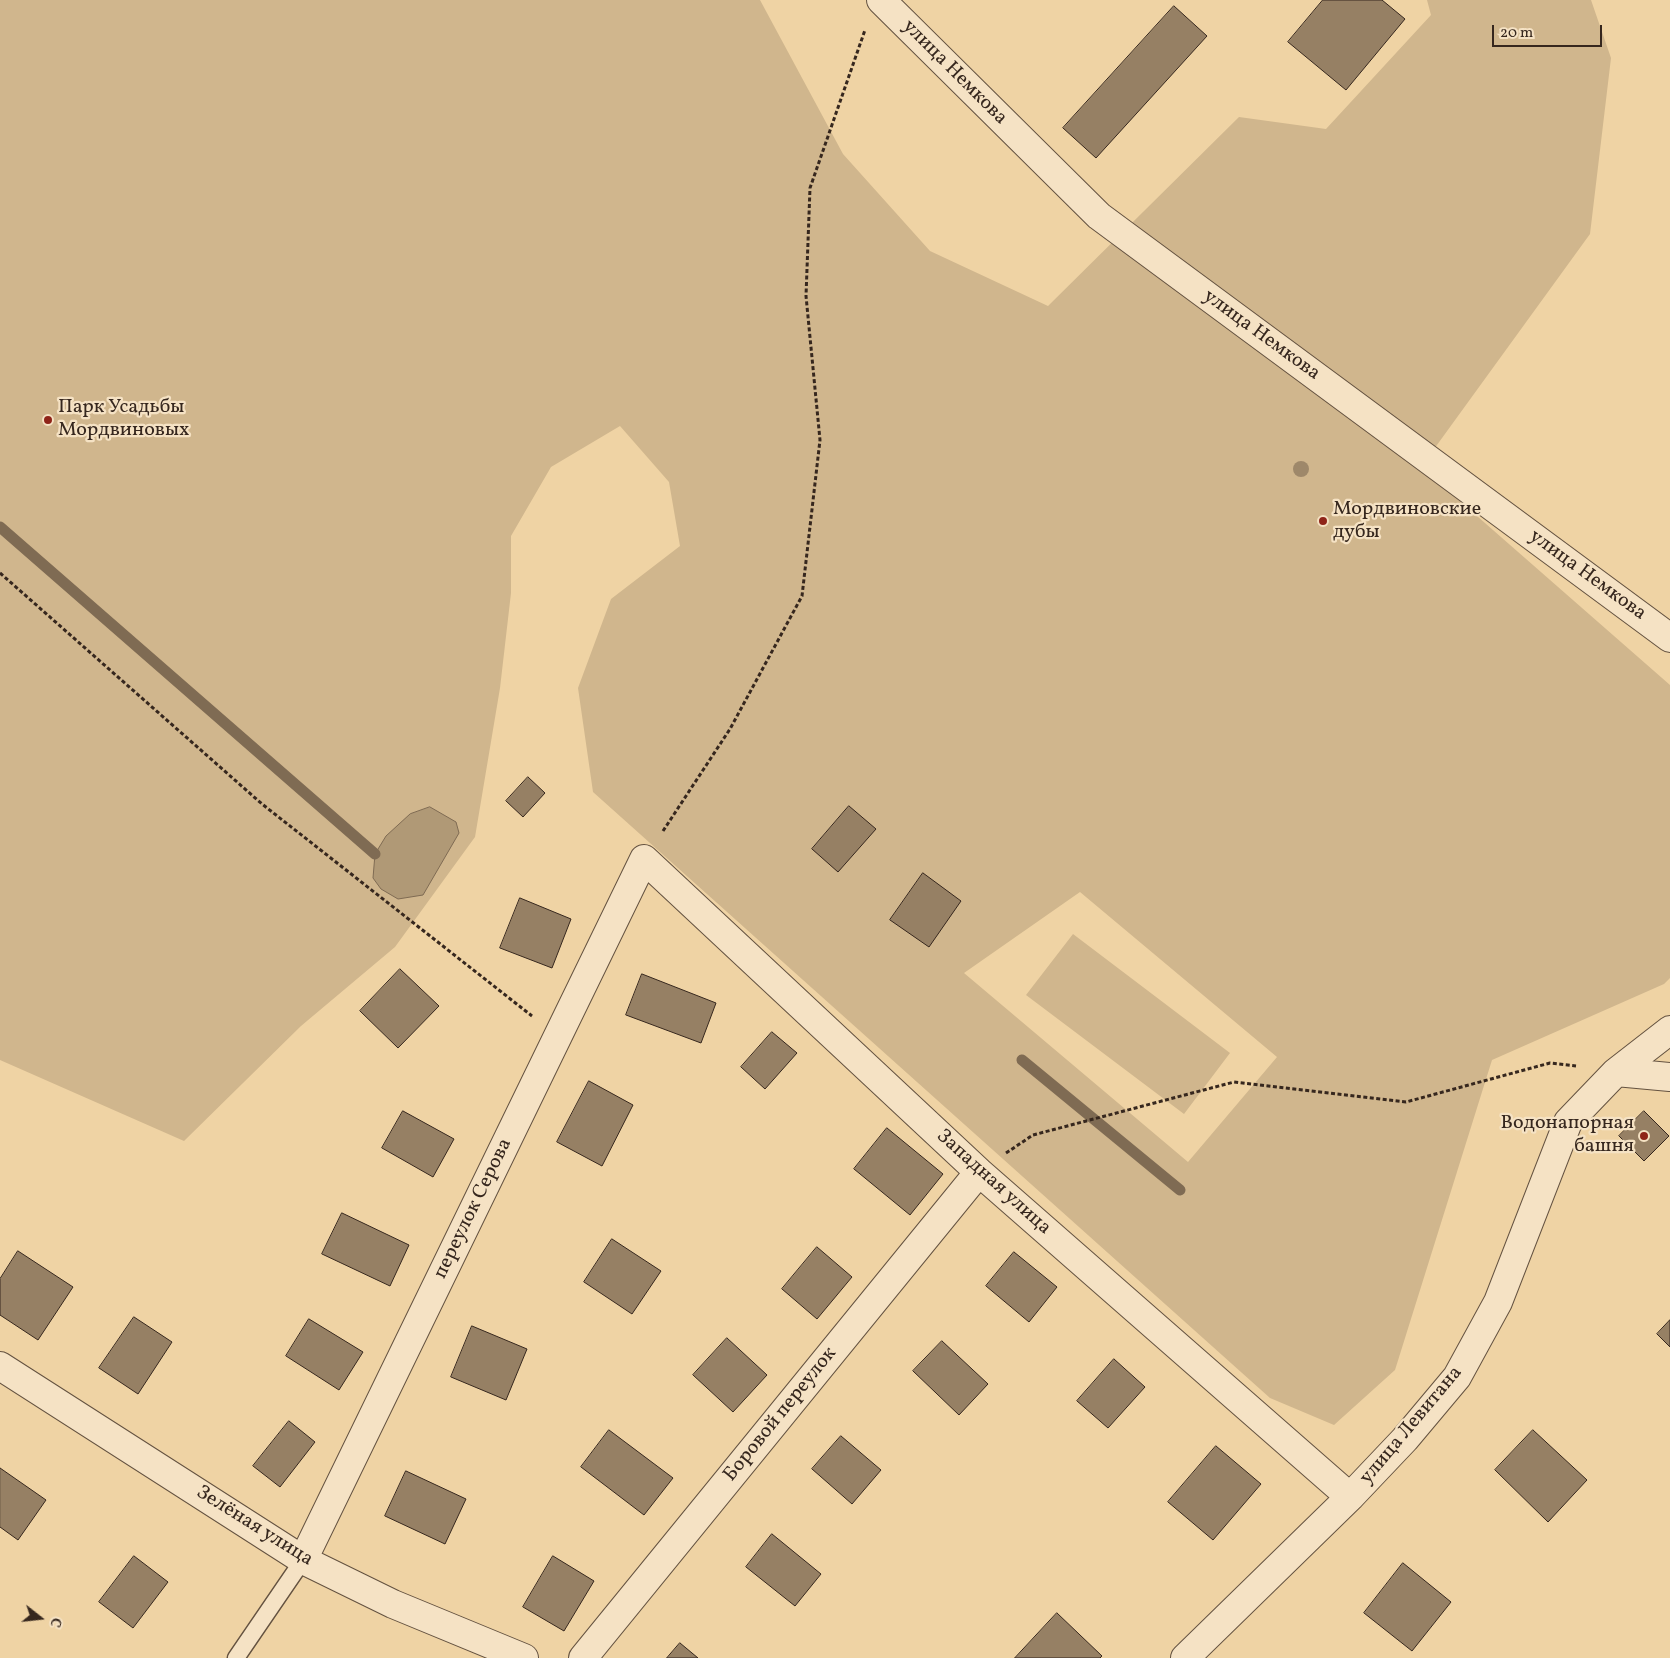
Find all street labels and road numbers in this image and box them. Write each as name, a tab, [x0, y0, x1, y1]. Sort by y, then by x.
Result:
street label: улица Немкова	[896, 15, 1012, 131]
street label: улица Немкова	[1198, 285, 1324, 387]
street label: улица Немкова	[1524, 525, 1650, 627]
street label: Западная улица	[931, 1125, 1055, 1241]
street label: переулок Серова	[430, 1135, 518, 1283]
street label: Боровой переулок	[719, 1343, 843, 1487]
street label: улица Левитана	[1356, 1362, 1468, 1490]
street label: Зелёная улица	[191, 1481, 317, 1573]

